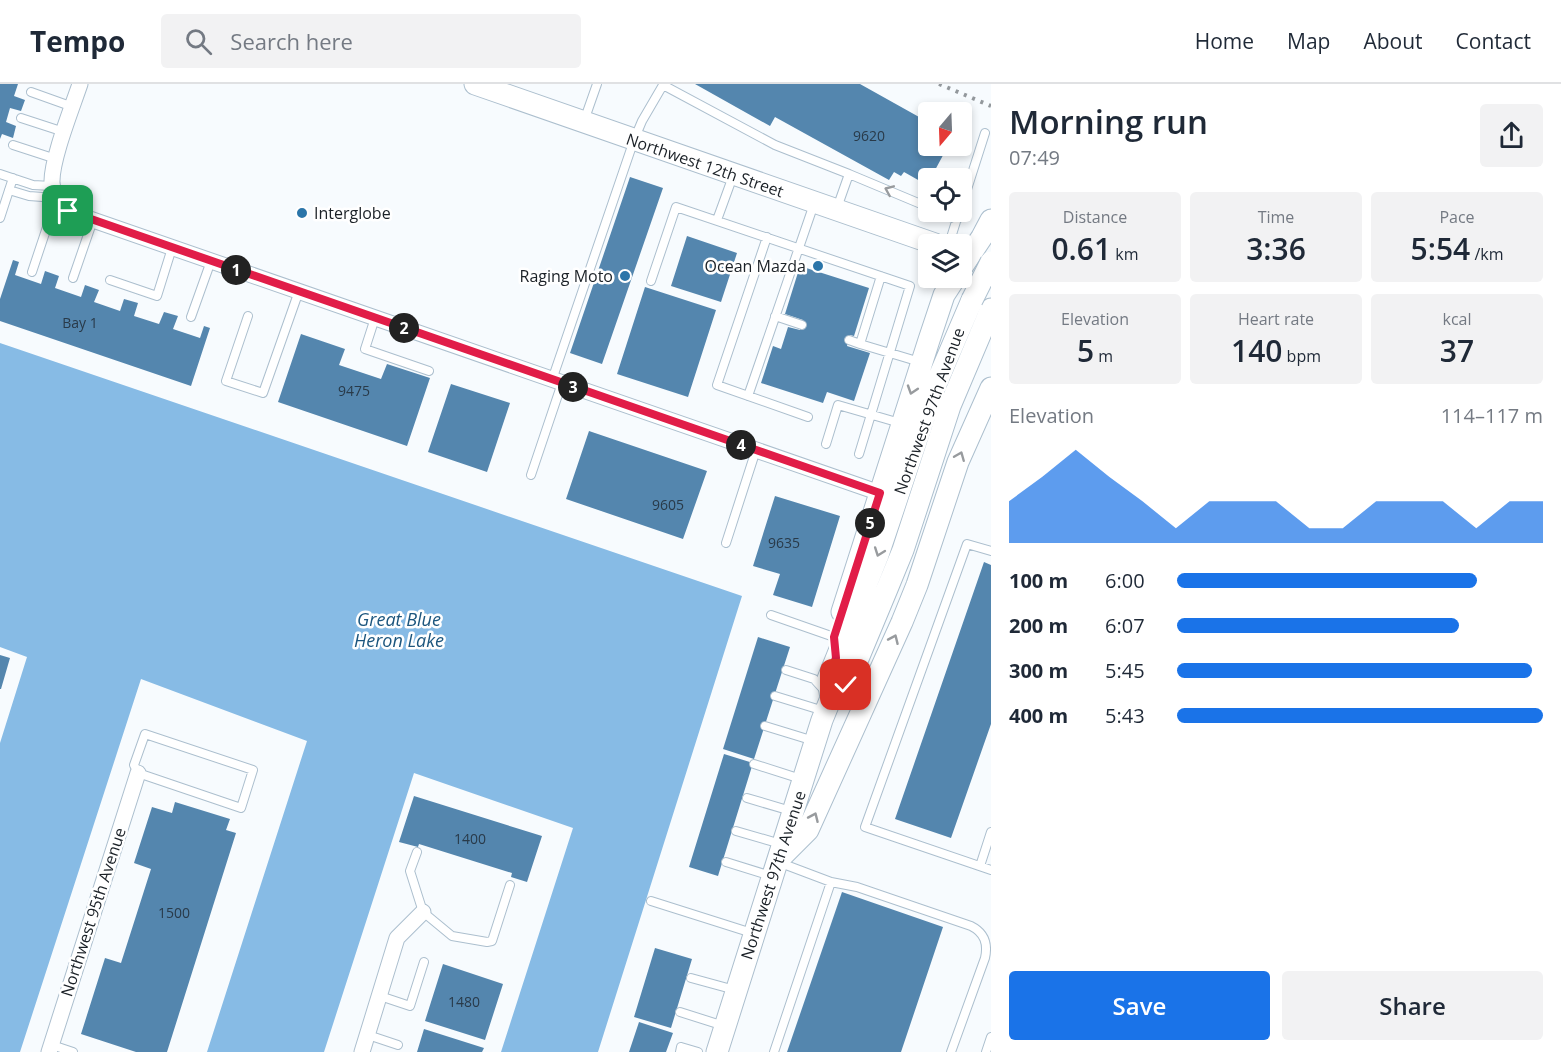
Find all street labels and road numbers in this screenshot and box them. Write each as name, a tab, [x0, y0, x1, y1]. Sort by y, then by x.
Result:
street label: Northwest 12th Street	[623, 128, 787, 202]
street label: Northwest 97th Avenue	[889, 324, 969, 498]
street label: Northwest 97th Avenue	[735, 788, 811, 962]
street label: Northwest 95th Avenue	[55, 825, 131, 999]

